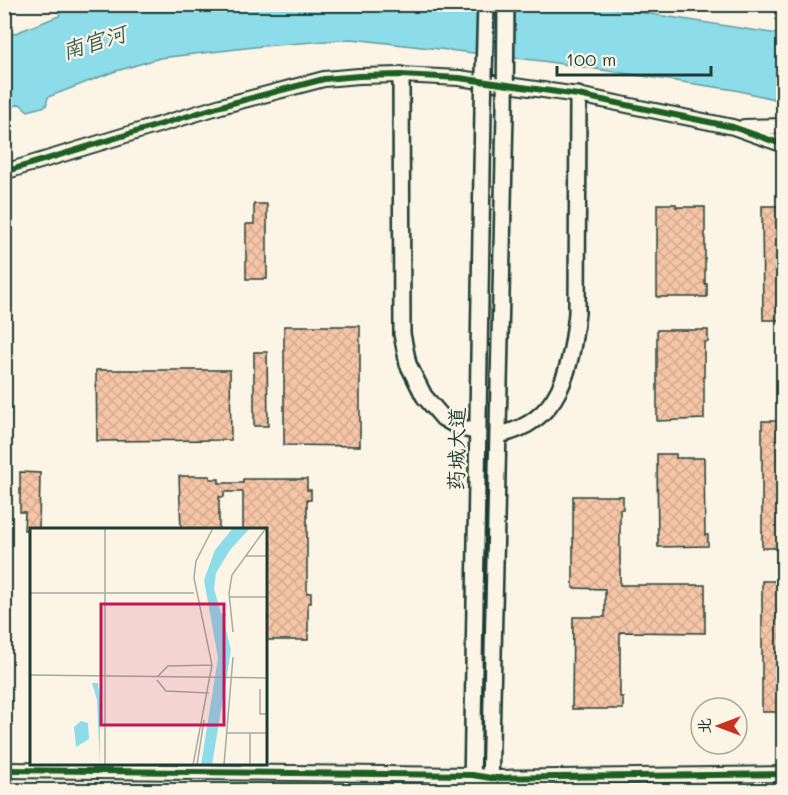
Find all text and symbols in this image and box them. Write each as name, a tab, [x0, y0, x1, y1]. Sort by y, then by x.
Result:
water label: 南官河	[58, 17, 133, 65]
scale bar	[557, 39, 712, 77]
text: 100 m	[566, 47, 616, 71]
street label: 药城大道	[441, 407, 470, 491]
inset map	[30, 528, 267, 765]
north arrow	[689, 696, 749, 756]
text: 北	[693, 718, 714, 734]

